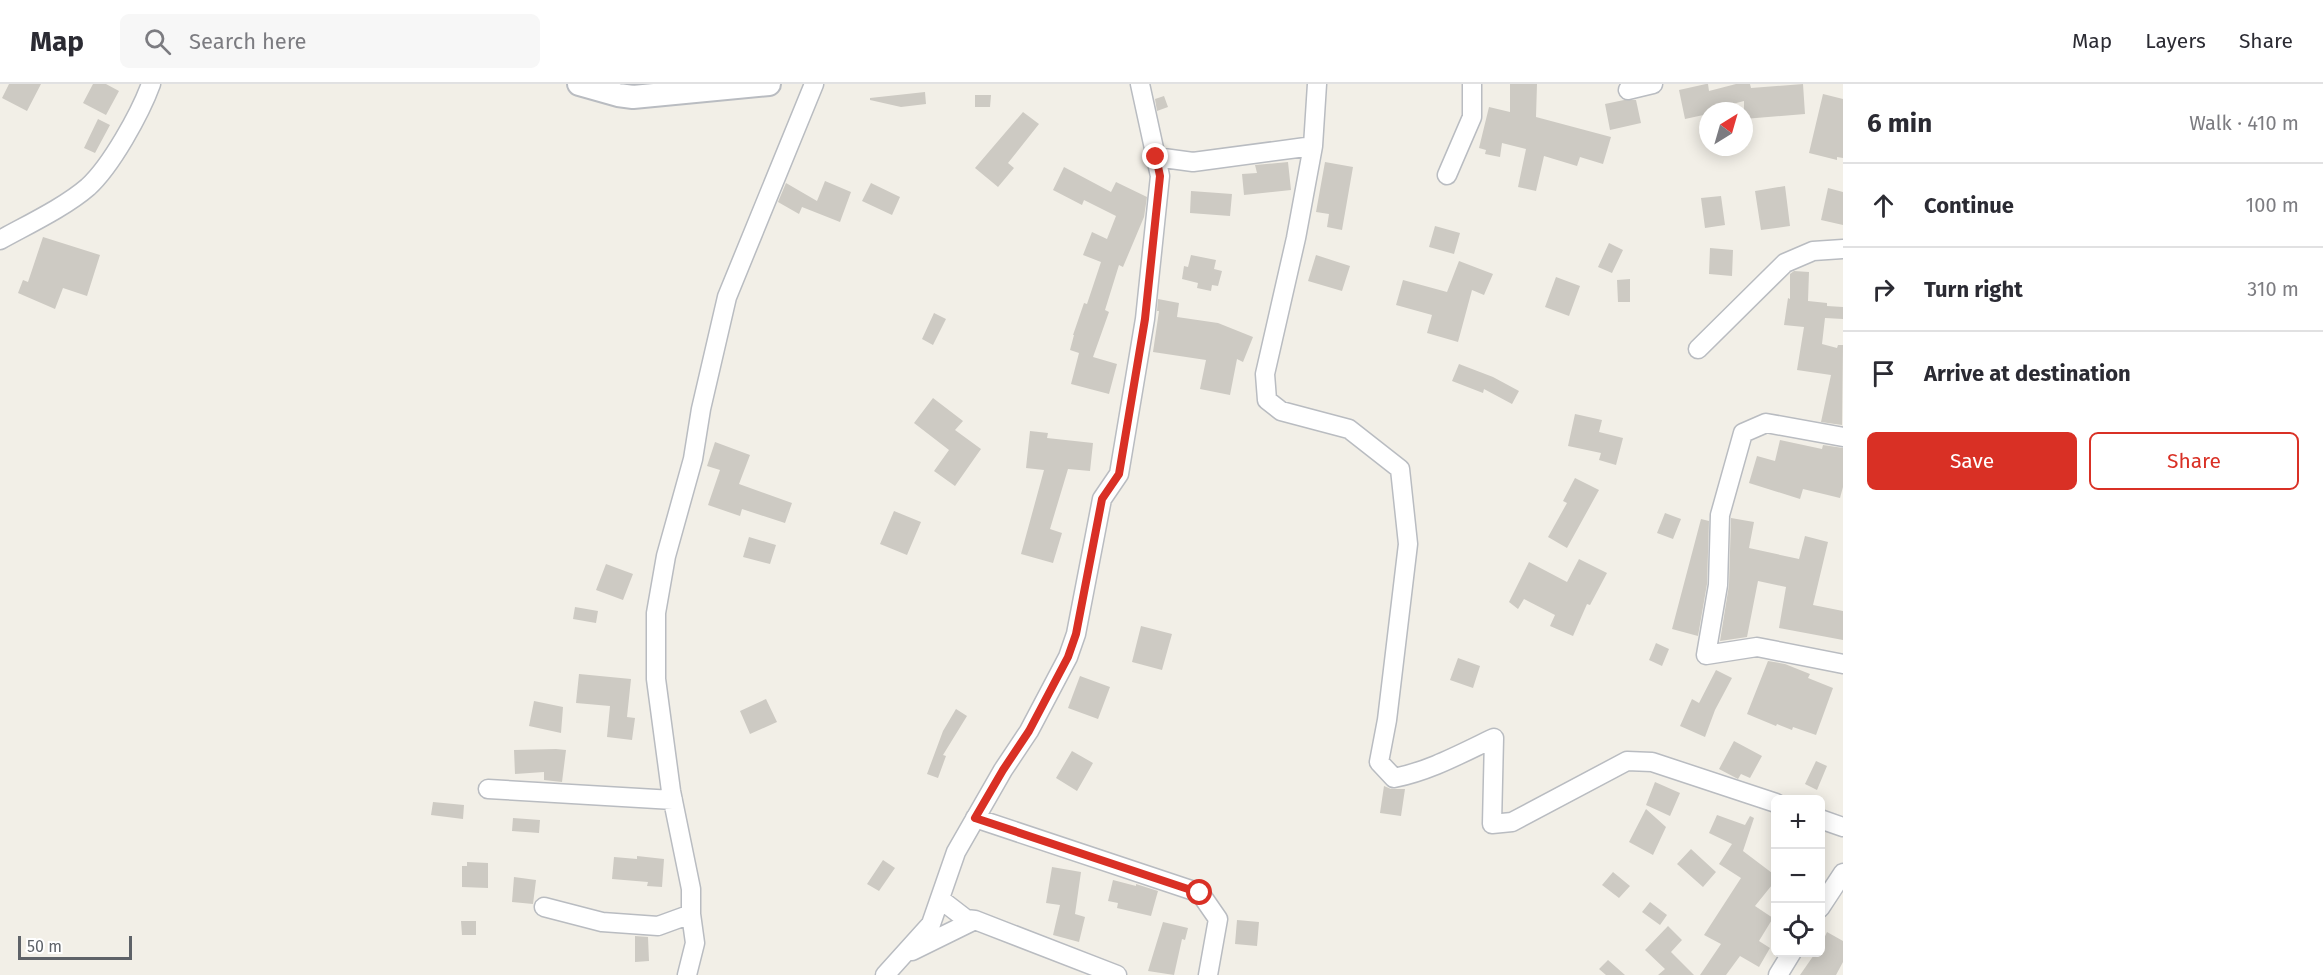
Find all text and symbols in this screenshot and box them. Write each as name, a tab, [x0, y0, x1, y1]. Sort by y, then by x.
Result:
search box	[120, 14, 540, 68]
text: Map	[30, 25, 84, 58]
icon: search	[141, 25, 174, 58]
text: Search here	[189, 28, 307, 55]
text: Map	[2072, 28, 2112, 54]
text: Layers	[2145, 28, 2206, 54]
text: Share	[2239, 28, 2293, 54]
north arrow	[1699, 102, 1753, 156]
text: 6 min	[1867, 108, 1932, 139]
text: Walk · 410 m	[2189, 111, 2299, 135]
route end	[1142, 143, 1168, 169]
icon: ahead	[1867, 189, 1900, 222]
text: Continue	[1924, 192, 2014, 219]
text: 100 m	[2246, 193, 2299, 217]
icon: right	[1867, 273, 1900, 306]
text: Turn right	[1924, 276, 2023, 303]
text: 310 m	[2247, 277, 2299, 301]
icon: arrive	[1867, 357, 1900, 390]
text: Arrive at destination	[1924, 360, 2131, 387]
button: Save	[1867, 432, 2077, 490]
button: Share	[2089, 432, 2299, 490]
map controls	[1771, 795, 1825, 957]
button: +	[1771, 795, 1825, 849]
button: −	[1771, 849, 1825, 903]
route start	[1186, 879, 1212, 905]
button: locate	[1771, 903, 1825, 957]
scale bar	[18, 933, 132, 960]
text: 50 m	[27, 937, 62, 956]

